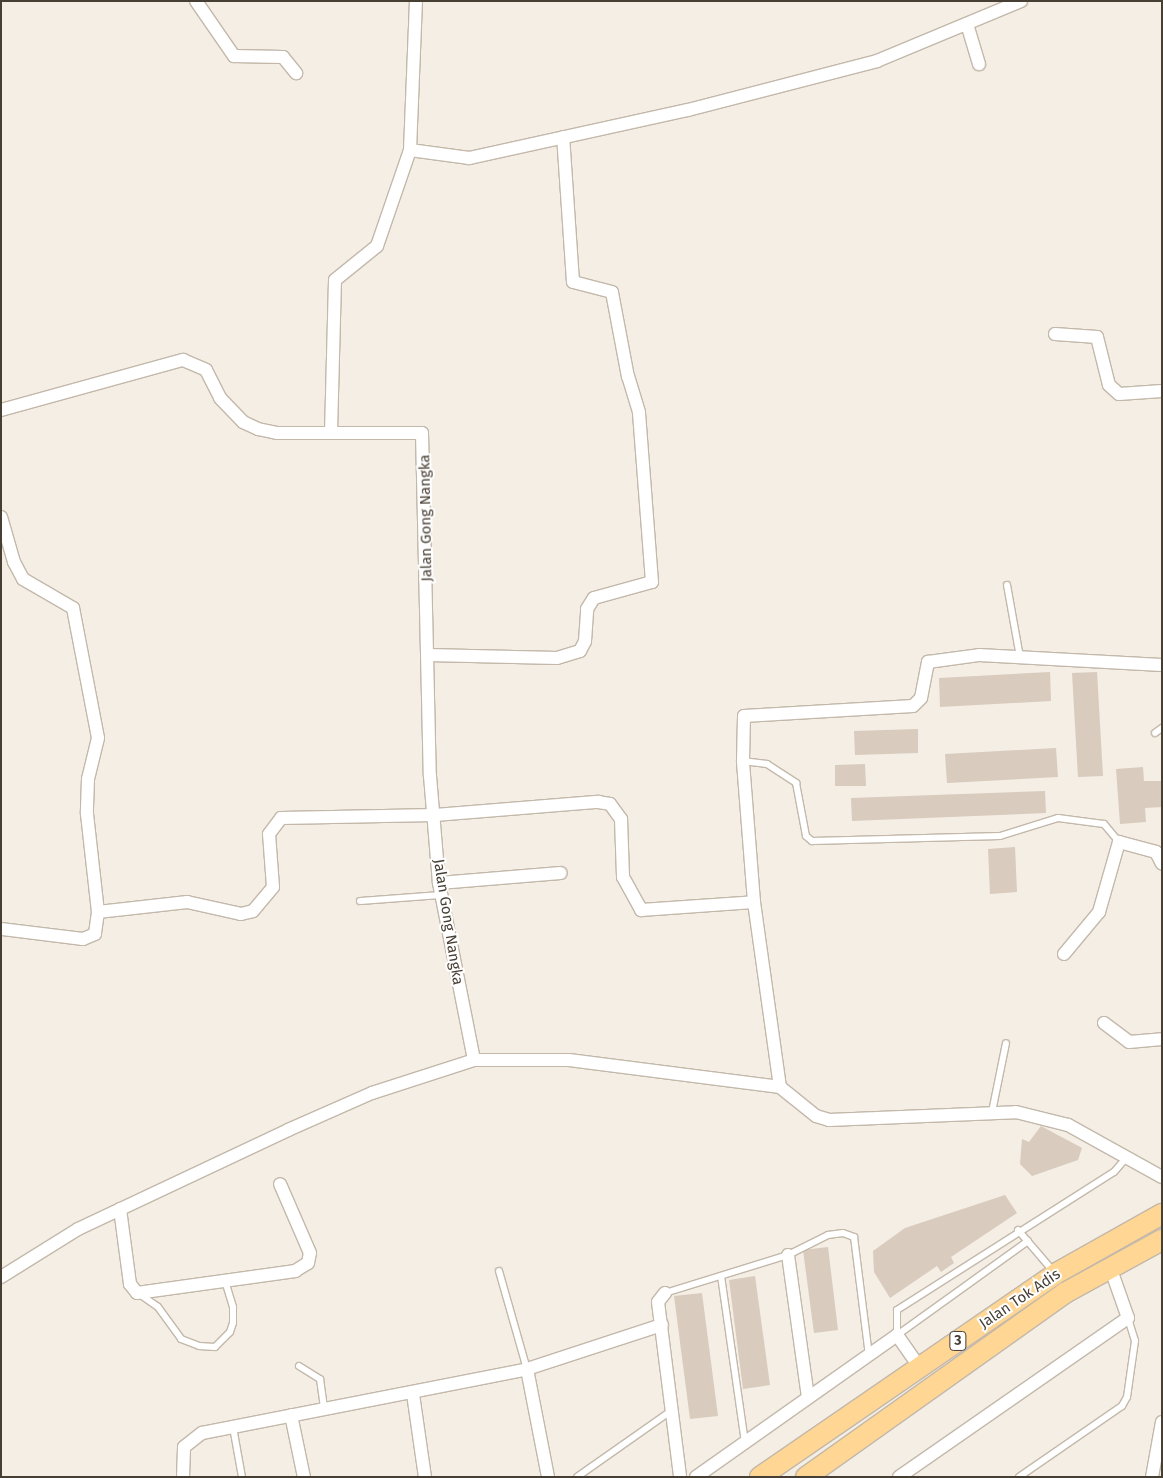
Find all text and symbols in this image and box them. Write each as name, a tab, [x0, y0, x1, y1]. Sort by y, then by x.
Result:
street label: Jalan Gong Nangka	[416, 454, 436, 582]
street label: Jalan Gong Nangka	[429, 858, 467, 986]
street label: Jalan Tok Adis	[976, 1265, 1064, 1333]
road number: 3	[949, 1330, 967, 1352]

